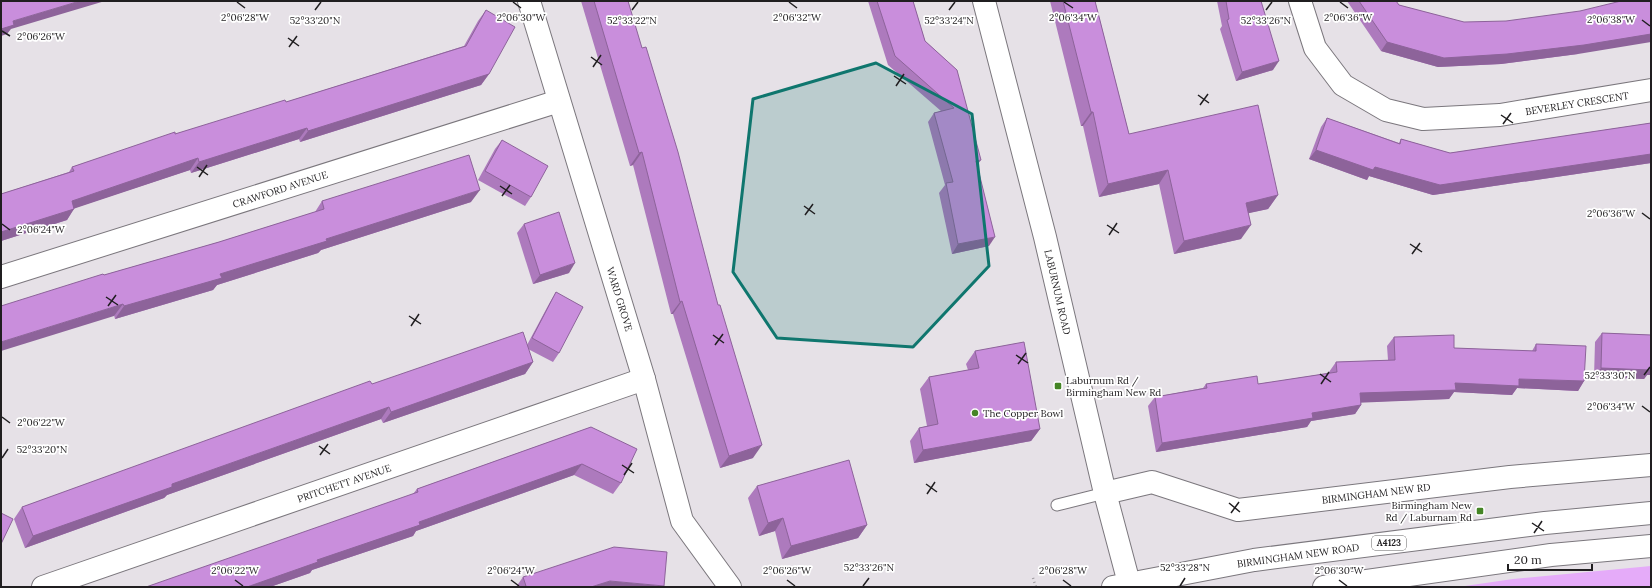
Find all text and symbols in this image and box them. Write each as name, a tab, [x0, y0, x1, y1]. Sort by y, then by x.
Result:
text: 2°06'28"W	[221, 11, 270, 24]
text: 2°06'30"W	[497, 11, 546, 24]
text: 2°06'32"W	[773, 11, 822, 24]
text: 2°06'34"W	[1049, 11, 1098, 24]
text: 2°06'36"W	[1324, 11, 1373, 24]
text: 2°06'38"W	[1587, 13, 1636, 26]
text: 52°33'20"N	[290, 14, 341, 27]
text: 52°33'22"N	[607, 14, 657, 27]
text: 52°33'24"N	[924, 14, 974, 27]
text: 52°33'26"N	[1241, 14, 1292, 27]
text: 2°06'26"W	[17, 30, 66, 43]
street label: BEVERLEY CRESCENT	[1524, 89, 1630, 118]
street label: CRAWFORD AVENUE	[231, 168, 329, 211]
text: 2°06'36"W	[1587, 207, 1636, 220]
text: 2°06'24"W	[17, 223, 66, 236]
street label: LABURNUM ROAD	[1041, 248, 1074, 336]
street label: WARD GROVE	[604, 265, 635, 333]
text: 52°33'30"N	[1585, 369, 1636, 382]
place label: Laburnum Rd / Birmingham New Rd	[1066, 374, 1161, 399]
marker: Laburnum Rd / Birmingham New Rd	[1053, 381, 1063, 391]
text: 2°06'34"W	[1587, 400, 1636, 413]
place label: The Copper Bowl	[983, 407, 1064, 420]
marker: The Copper Bowl	[970, 408, 980, 418]
text: 2°06'22"W	[17, 416, 66, 429]
text: 52°33'20"N	[17, 443, 68, 456]
street label: PRITCHETT AVENUE	[295, 461, 393, 506]
street label: BIRMINGHAM NEW RD	[1321, 480, 1431, 507]
place label: Birmingham New Rd / Laburnam Rd	[1385, 499, 1472, 524]
marker: Birmingham New Rd / Laburnam Rd	[1475, 506, 1485, 516]
road number: A4123	[1372, 536, 1406, 550]
street label: BIRMINGHAM NEW ROAD	[1236, 540, 1360, 571]
scale bar	[1508, 546, 1592, 572]
text: 20 m	[1514, 552, 1542, 567]
text: 52°33'26"N	[844, 561, 895, 574]
text: 52°33'28"N	[1160, 561, 1210, 574]
text: 2°06'22"W	[211, 564, 260, 577]
text: 2°06'24"W	[487, 564, 536, 577]
text: 2°06'26"W	[763, 564, 812, 577]
text: 2°06'28"W	[1039, 564, 1088, 577]
text: 2°06'30"W	[1315, 564, 1364, 577]

